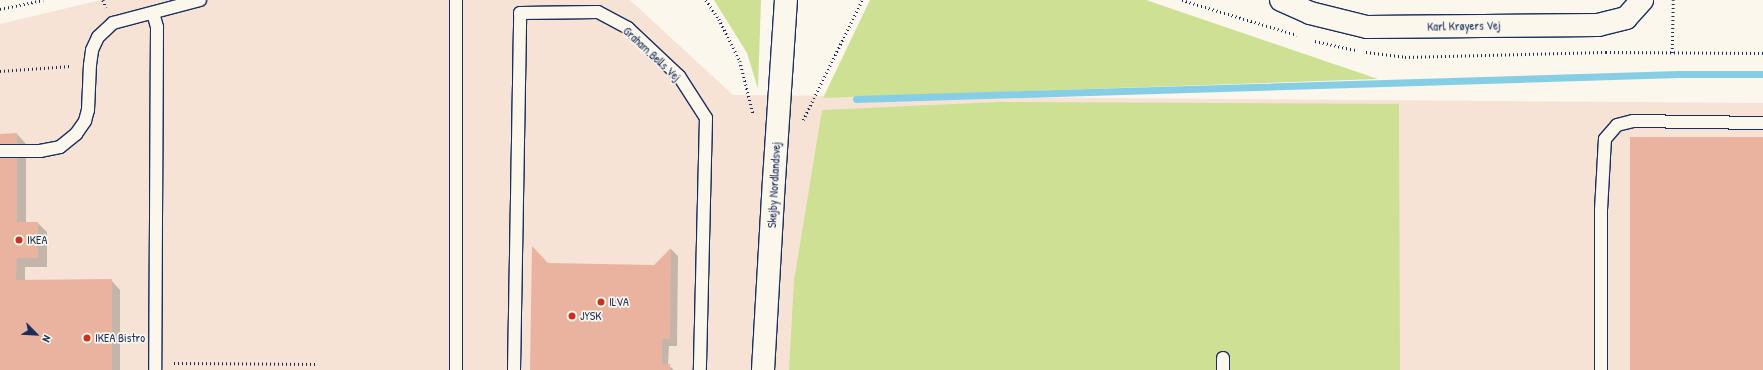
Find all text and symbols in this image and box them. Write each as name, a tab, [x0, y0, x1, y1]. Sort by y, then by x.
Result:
street label: Karl Krøyers Vej	[1427, 18, 1501, 34]
street label: Graham Bells Vej	[620, 24, 684, 84]
street label: Skejby Nordlandsvej	[765, 141, 783, 229]
place label: IKEA	[27, 233, 47, 247]
marker: IKEA	[14, 235, 24, 245]
place label: ILVA	[609, 295, 629, 309]
marker: ILVA	[596, 297, 606, 307]
place label: JYSK	[580, 309, 602, 323]
marker: JYSK	[567, 311, 577, 321]
north arrow	[16, 314, 56, 354]
place label: IKEA Bistro	[95, 331, 145, 345]
text: N	[39, 333, 55, 344]
marker: IKEA Bistro	[82, 333, 92, 343]

